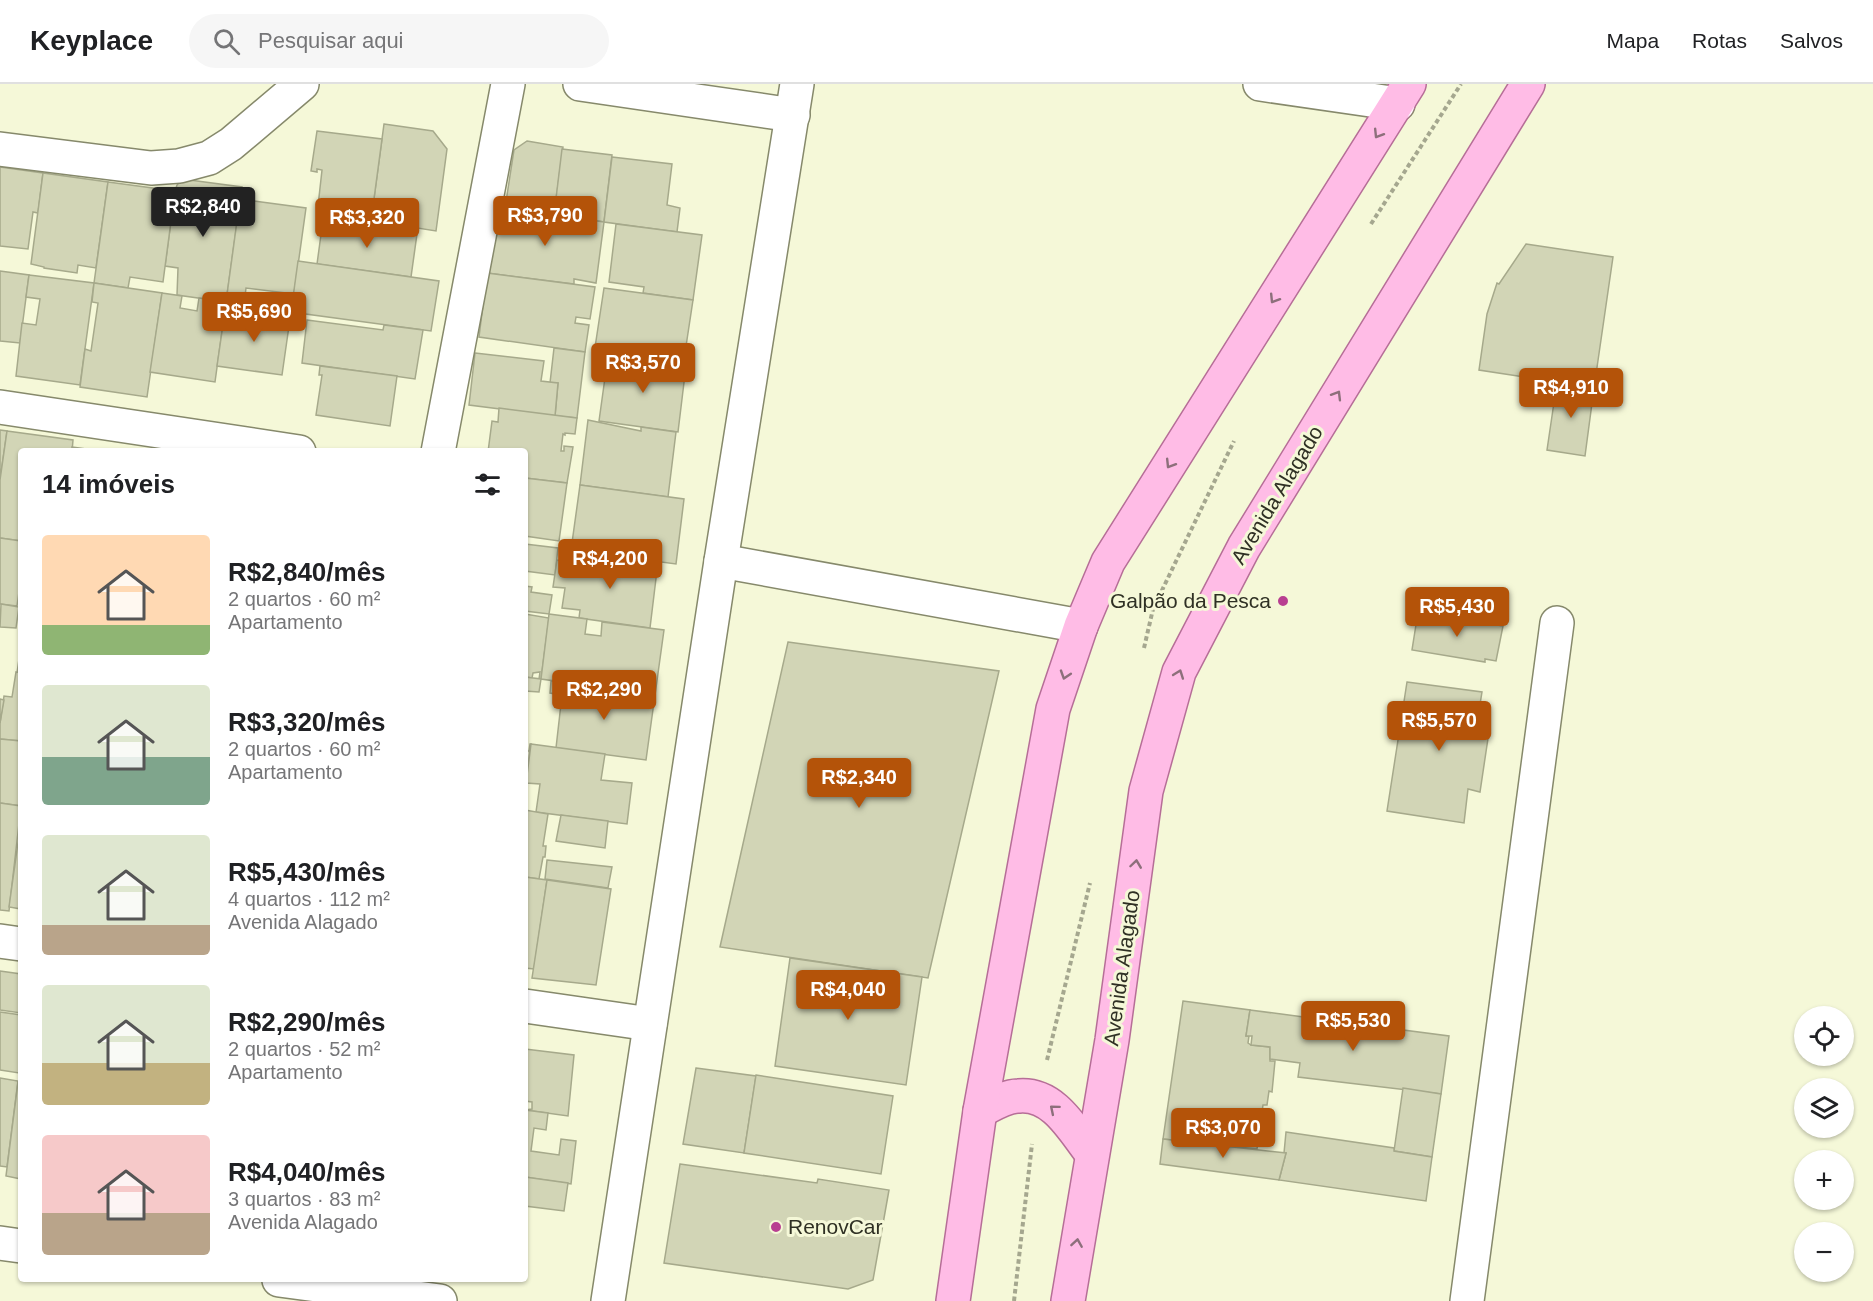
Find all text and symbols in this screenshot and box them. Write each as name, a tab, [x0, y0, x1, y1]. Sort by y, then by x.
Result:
search box	[189, 14, 609, 68]
text: Keyplace	[30, 25, 153, 56]
icon: search	[210, 25, 243, 58]
text: Pesquisar aqui	[258, 28, 404, 53]
text: Mapa	[1607, 29, 1659, 52]
text: Rotas	[1692, 29, 1747, 52]
text: Salvos	[1780, 29, 1843, 52]
one-way arrow	[1374, 128, 1386, 138]
pin: R$2,840	[148, 187, 258, 238]
text: R$2,840	[165, 195, 241, 217]
pin: R$3,790	[490, 196, 600, 247]
pin: R$3,320	[312, 198, 422, 249]
text: R$3,790	[507, 204, 583, 226]
text: R$3,320	[329, 206, 405, 228]
pin: R$5,690	[199, 292, 309, 343]
one-way arrow	[1270, 293, 1282, 303]
text: R$5,690	[216, 300, 292, 322]
pin: R$3,570	[588, 343, 698, 394]
text: R$3,570	[605, 351, 681, 373]
pin: R$4,910	[1516, 368, 1626, 419]
text: R$4,910	[1533, 376, 1609, 398]
one-way arrow	[1330, 391, 1342, 401]
street label: Avenida Alagado	[1226, 421, 1327, 568]
one-way arrow	[1166, 457, 1177, 468]
icon: filters	[471, 468, 504, 501]
text: 14 imóveis	[42, 469, 175, 499]
pin: R$4,200	[555, 539, 665, 590]
text: R$4,200	[572, 547, 648, 569]
text: R$2,840/mês	[228, 557, 386, 587]
icon: home	[90, 559, 162, 631]
pin: R$5,430	[1402, 587, 1512, 638]
text: 2 quartos · 60 m²	[228, 588, 380, 610]
place label: Galpão da Pesca	[1110, 589, 1271, 612]
marker: Galpão da Pesca	[1276, 594, 1290, 608]
text: R$5,430	[1419, 595, 1495, 617]
text: Apartamento	[228, 611, 343, 633]
one-way arrow	[1059, 669, 1072, 680]
pin: R$2,290	[549, 670, 659, 721]
one-way arrow	[1172, 670, 1185, 680]
text: R$2,290	[566, 678, 642, 700]
pin: R$5,570	[1384, 701, 1494, 752]
text: R$3,320/mês	[228, 707, 386, 737]
icon: home	[90, 709, 162, 781]
text: R$5,570	[1401, 709, 1477, 731]
text: 2 quartos · 60 m²	[228, 738, 380, 760]
pin: R$2,340	[804, 758, 914, 809]
text: Apartamento	[228, 761, 343, 783]
text: R$2,340	[821, 766, 897, 788]
text: R$5,430/mês	[228, 857, 386, 887]
icon: home	[90, 859, 162, 931]
one-way arrow	[1130, 859, 1142, 869]
text: 4 quartos · 112 m²	[228, 888, 390, 910]
street label: Avenida Alagado	[1099, 888, 1144, 1047]
text: Avenida Alagado	[228, 911, 378, 933]
pin: R$4,040	[793, 970, 903, 1021]
text: R$4,040	[810, 978, 886, 1000]
pin: R$5,530	[1298, 1001, 1408, 1052]
map controls	[1794, 1006, 1854, 1282]
button: locate	[1794, 1006, 1854, 1066]
text: R$2,290/mês	[228, 1007, 386, 1037]
icon: home	[90, 1009, 162, 1081]
text: R$5,530	[1315, 1009, 1391, 1031]
text: 2 quartos · 52 m²	[228, 1038, 380, 1060]
text: Apartamento	[228, 1061, 343, 1083]
button: layers	[1794, 1078, 1854, 1138]
one-way arrow	[1050, 1106, 1061, 1117]
pin: R$3,070	[1168, 1108, 1278, 1159]
text: R$3,070	[1185, 1116, 1261, 1138]
button: +	[1794, 1150, 1854, 1210]
text: R$4,040/mês	[228, 1157, 386, 1187]
icon: home	[90, 1159, 162, 1231]
text: 3 quartos · 83 m²	[228, 1188, 380, 1210]
text: Avenida Alagado	[228, 1211, 378, 1233]
place label: RenovCar	[788, 1215, 883, 1238]
marker: RenovCar	[769, 1220, 783, 1234]
button: −	[1794, 1222, 1854, 1282]
one-way arrow	[1070, 1239, 1083, 1249]

